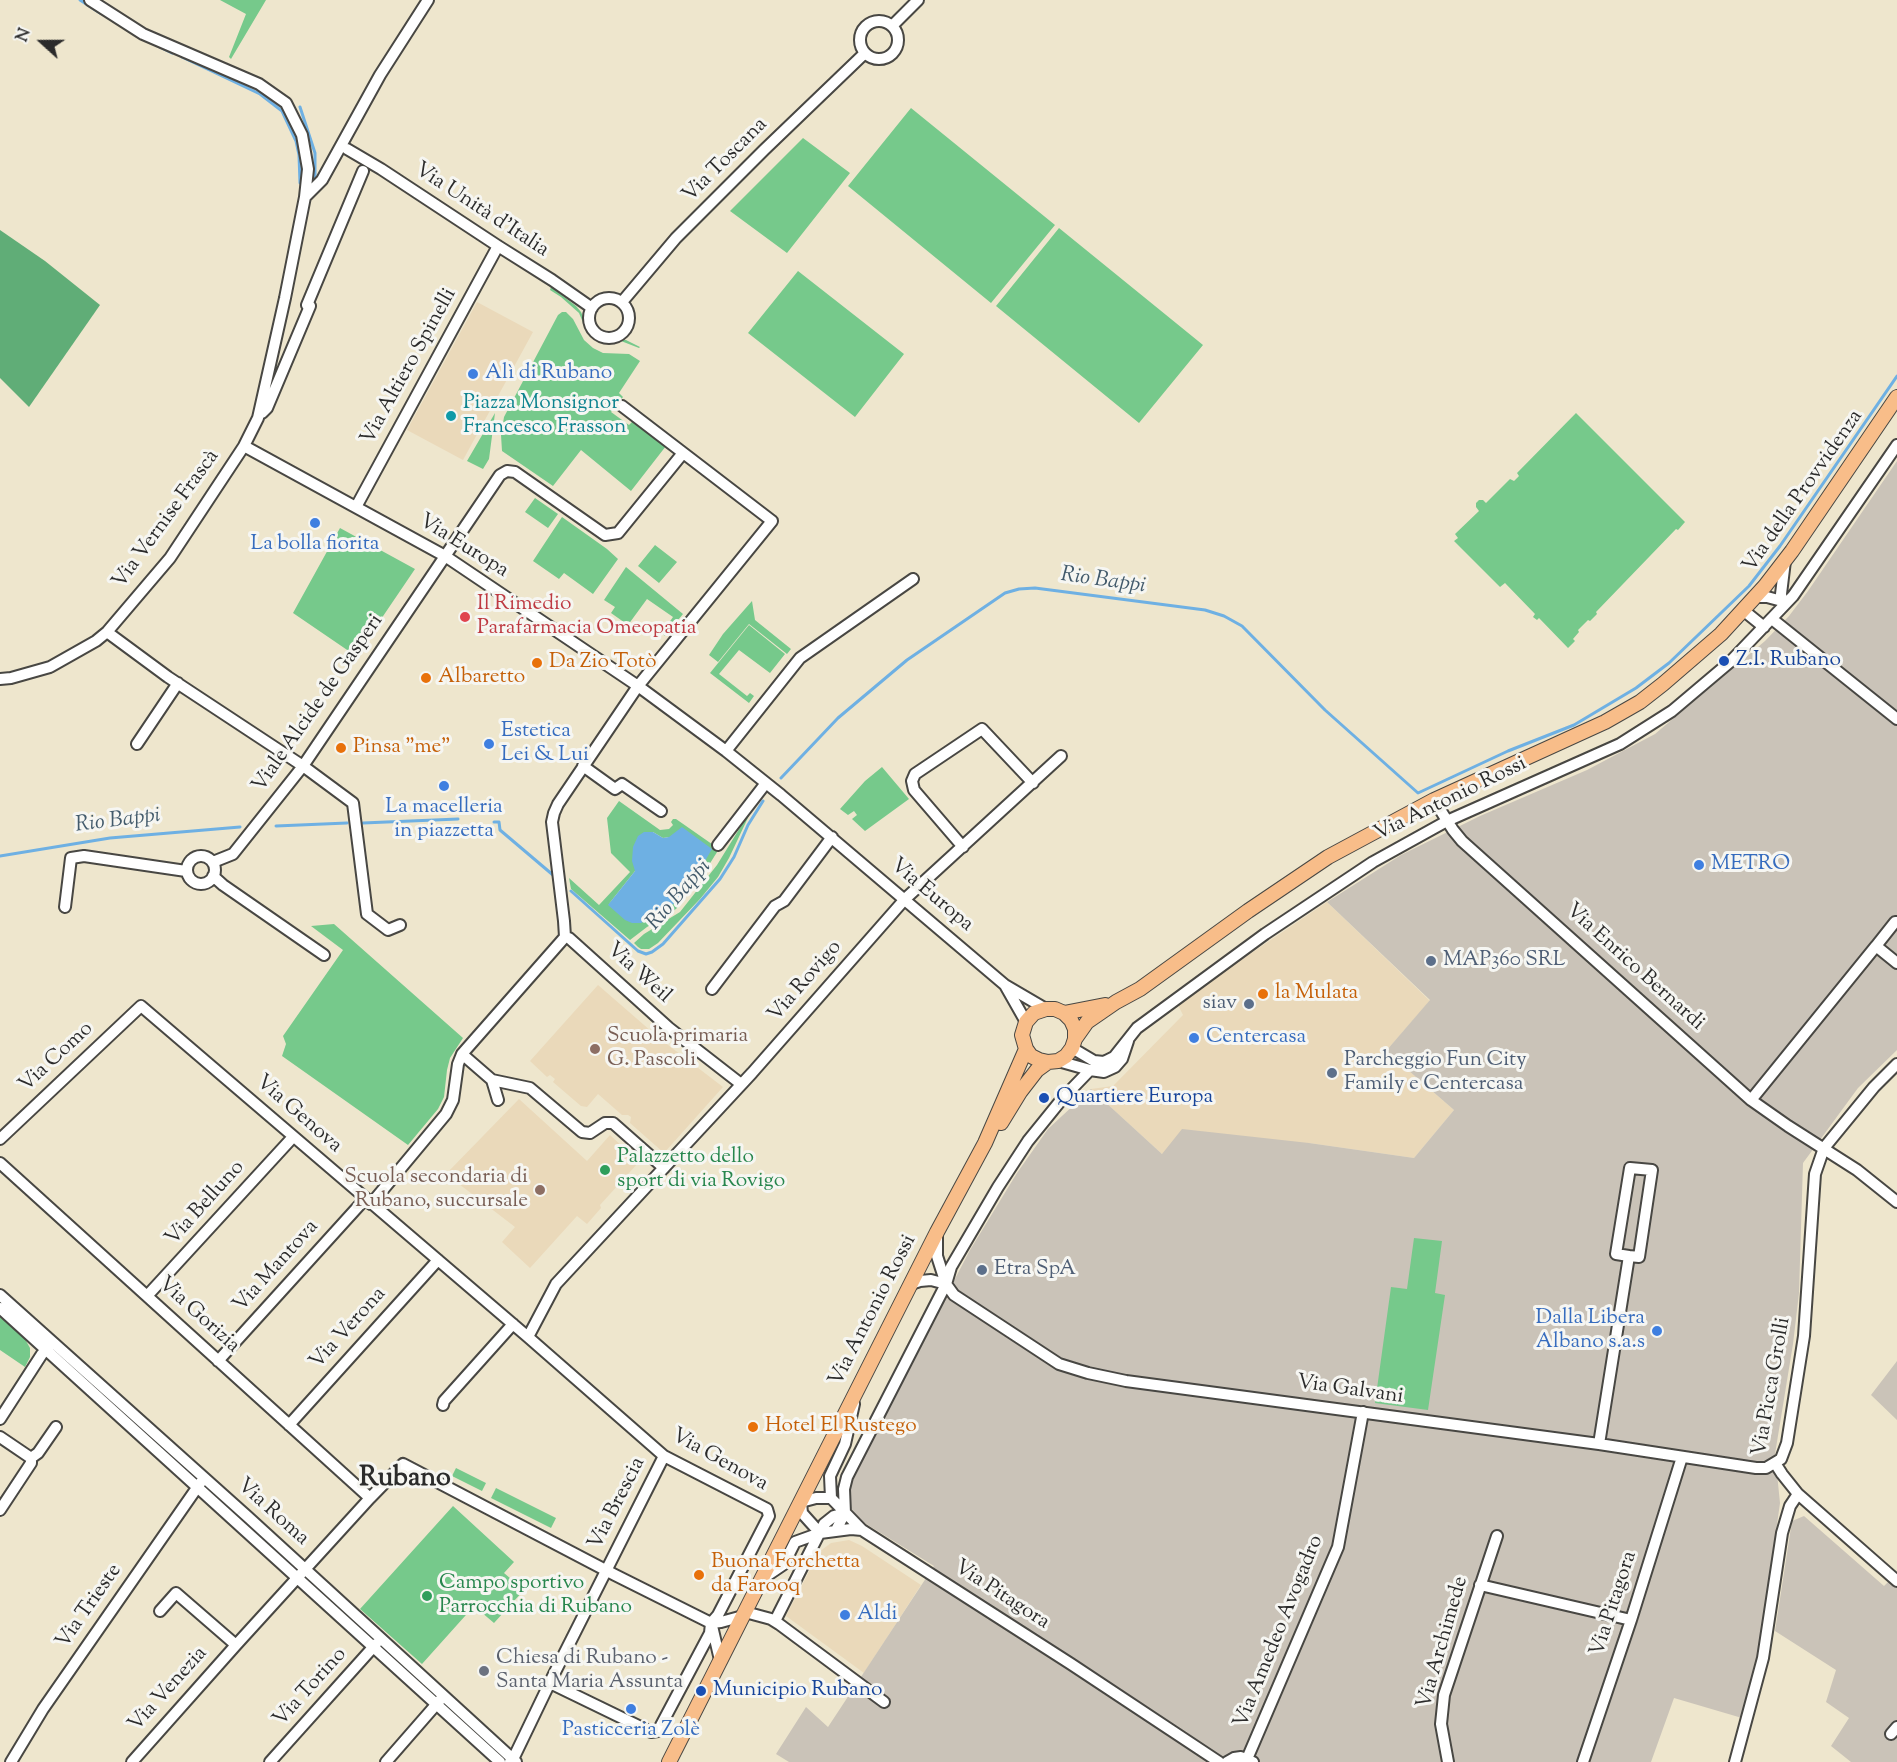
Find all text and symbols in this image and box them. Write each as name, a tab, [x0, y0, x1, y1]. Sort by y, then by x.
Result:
north arrow	[12, 12, 72, 72]
text: N	[12, 25, 38, 45]
street label: Via Toscana	[678, 113, 774, 209]
street label: Via Unità d'Italia	[409, 158, 553, 264]
street label: Via Altiero Spinelli	[357, 284, 463, 450]
place label: Alì di Rubano	[485, 361, 612, 387]
marker: Alì di Rubano	[466, 367, 480, 381]
place label: Piazza Monsignor Francesco Frasson	[463, 391, 626, 441]
street label: Via della Provvidenza	[1738, 406, 1870, 578]
marker: Piazza Monsignor Francesco Frasson	[444, 409, 458, 423]
street label: Via Vernise Frascà	[108, 446, 226, 594]
street label: Via Europa	[413, 510, 513, 584]
marker: La bolla fiorita	[308, 516, 322, 530]
place label: La bolla fiorita	[250, 532, 380, 558]
water label: Rio Bappi	[1059, 563, 1147, 601]
place label: Il Rimedio Parafarmacia Omeopatia	[477, 592, 696, 642]
street label: Viale Alcide de Gasperi	[248, 610, 390, 798]
marker: Il Rimedio Parafarmacia Omeopatia	[458, 610, 472, 624]
place label: Z.I. Rubano	[1736, 648, 1841, 674]
place label: Da Zio Totò	[549, 650, 656, 676]
marker: Z.I. Rubano	[1717, 654, 1731, 668]
marker: Da Zio Totò	[530, 656, 544, 670]
place label: Albaretto	[438, 665, 525, 691]
marker: Albaretto	[419, 671, 433, 685]
place label: Estetica Lei & Lui	[501, 719, 589, 769]
place label: Pinsa "me"	[353, 735, 451, 761]
marker: Estetica Lei & Lui	[482, 737, 496, 751]
marker: Pinsa "me"	[334, 741, 348, 755]
street label: Via Antonio Rossi	[1371, 752, 1531, 848]
marker: La macelleria in piazzetta	[437, 779, 451, 793]
place label: La macelleria in piazzetta	[385, 795, 503, 845]
water label: Rio Bappi	[74, 804, 162, 840]
place label: METRO	[1711, 852, 1790, 878]
street label: Via Europa	[884, 854, 978, 938]
water label: Rio Bappi	[642, 855, 718, 937]
marker: METRO	[1692, 858, 1706, 872]
street label: Via Enrico Bernardi	[1559, 899, 1709, 1037]
street label: Via Rovigo	[764, 936, 848, 1028]
street label: Via Weil	[600, 938, 676, 1010]
place label: MAP360 SRL	[1443, 948, 1565, 974]
marker: MAP360 SRL	[1424, 954, 1438, 968]
place label: la Mulata	[1275, 981, 1358, 1007]
marker: la Mulata	[1256, 987, 1270, 1001]
place label: siav	[1202, 991, 1237, 1017]
marker: siav	[1242, 997, 1256, 1011]
street label: Via Como	[15, 1017, 99, 1099]
place label: Scuola primaria G. Pascoli	[607, 1024, 748, 1074]
place label: Centercasa	[1206, 1025, 1306, 1051]
marker: Centercasa	[1187, 1031, 1201, 1045]
marker: Scuola primaria G. Pascoli	[588, 1042, 602, 1056]
place label: Parcheggio Fun City Family e Centercasa	[1344, 1048, 1527, 1098]
marker: Parcheggio Fun City Family e Centercasa	[1325, 1066, 1339, 1080]
street label: Via Genova	[250, 1071, 346, 1159]
place label: Quartiere Europa	[1056, 1085, 1213, 1111]
marker: Quartiere Europa	[1037, 1091, 1051, 1105]
place label: Palazzetto dello sport di via Rovigo	[617, 1145, 785, 1195]
street label: Via Belluno	[161, 1156, 251, 1252]
marker: Palazzetto dello sport di via Rovigo	[598, 1163, 612, 1177]
place label: Scuola secondaria di Rubano, succursale	[344, 1165, 528, 1215]
marker: Scuola secondaria di Rubano, succursale	[533, 1183, 547, 1197]
street label: Via Mantova	[229, 1216, 325, 1318]
street label: Via Antonio Rossi	[825, 1231, 923, 1391]
place label: Etra SpA	[994, 1257, 1076, 1283]
marker: Etra SpA	[975, 1263, 989, 1277]
street label: Via Gorizia	[152, 1273, 244, 1359]
street label: Via Verona	[306, 1283, 392, 1375]
place label: Dalla Libera Albano s.a.s	[1536, 1306, 1645, 1356]
street label: Via Picca Grolli	[1748, 1316, 1798, 1458]
marker: Dalla Libera Albano s.a.s	[1650, 1324, 1664, 1338]
street label: Via Galvani	[1295, 1371, 1405, 1411]
place label: Hotel El Rustego	[765, 1414, 917, 1440]
marker: Hotel El Rustego	[746, 1420, 760, 1434]
street label: Via Genova	[666, 1424, 772, 1498]
street label: Via Brescia	[584, 1454, 652, 1554]
district label: Rubano	[359, 1464, 451, 1496]
street label: Via Roma	[231, 1474, 313, 1552]
street label: Via Amedeo Avogadro	[1230, 1532, 1330, 1732]
street label: Via Pitagora	[1586, 1548, 1644, 1660]
place label: Buona Forchetta da Farooq	[711, 1550, 860, 1600]
street label: Via Pitagora	[948, 1556, 1054, 1636]
street label: Via Trieste	[52, 1560, 128, 1654]
marker: Buona Forchetta da Farooq	[692, 1568, 706, 1582]
place label: Campo sportivo Parrocchia di Rubano	[439, 1571, 632, 1621]
street label: Via Archimede	[1413, 1574, 1475, 1712]
marker: Campo sportivo Parrocchia di Rubano	[420, 1589, 434, 1603]
place label: Aldi	[857, 1602, 898, 1628]
marker: Aldi	[838, 1608, 852, 1622]
street label: Via Venezia	[124, 1642, 214, 1738]
street label: Via Torino	[269, 1643, 353, 1733]
place label: Chiesa di Rubano - Santa Maria Assunta	[496, 1646, 683, 1696]
marker: Chiesa di Rubano - Santa Maria Assunta	[477, 1664, 491, 1678]
place label: Municipio Rubano	[713, 1678, 882, 1704]
marker: Municipio Rubano	[694, 1684, 708, 1698]
marker: Pasticceria Zolè	[624, 1702, 638, 1716]
place label: Pasticceria Zolè	[562, 1718, 700, 1744]

